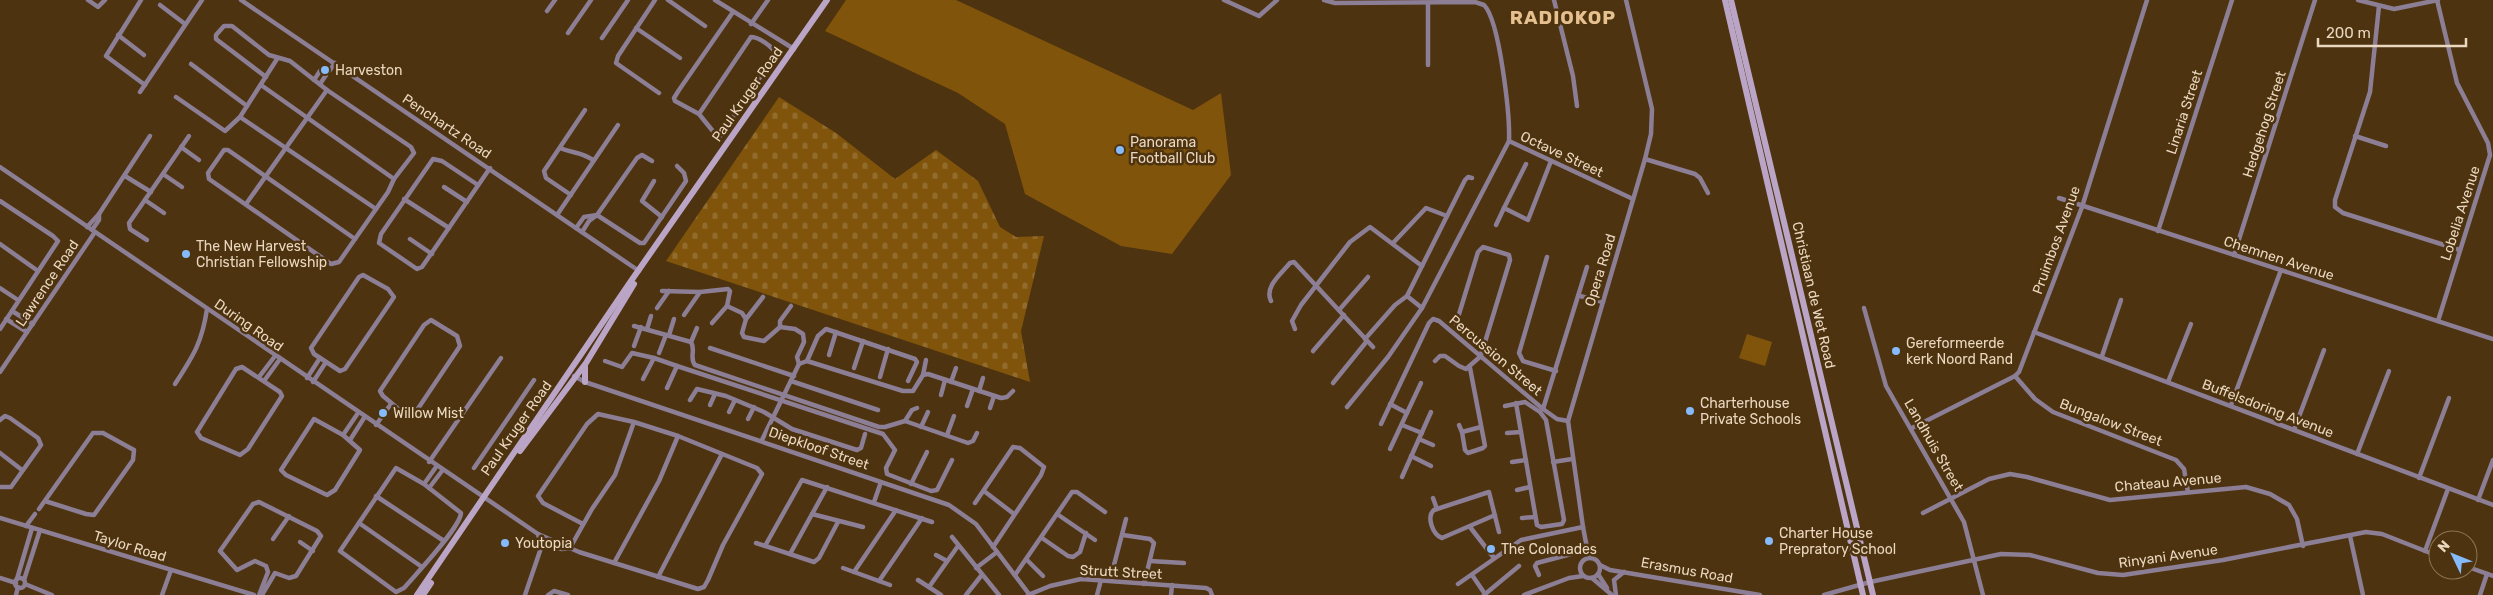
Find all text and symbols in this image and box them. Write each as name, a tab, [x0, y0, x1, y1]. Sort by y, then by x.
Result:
district label: RADIOKOP	[1510, 6, 1616, 29]
scale bar	[2318, 15, 2466, 47]
text: 200 m	[2326, 24, 2371, 42]
street label: Paul Kruger Road	[708, 44, 786, 145]
place label: Harveston	[335, 62, 403, 79]
marker: Harveston	[319, 64, 331, 76]
street label: Linaria Street	[2163, 67, 2206, 157]
street label: Hedgehog Street	[2239, 68, 2290, 180]
street label: Penchartz Road	[399, 90, 494, 162]
street label: Octave Street	[1518, 128, 1606, 181]
place label: Panorama Football Club	[1130, 134, 1215, 167]
marker: Panorama Football Club	[1114, 144, 1126, 156]
street label: Lobelia Avenue	[2437, 164, 2484, 263]
street label: Pruimbos Avenue	[2029, 183, 2084, 297]
street label: Christiaan de Wet Road	[1788, 220, 1839, 370]
street label: Opera Road	[1581, 232, 1620, 309]
street label: Chemnen Avenue	[2222, 233, 2336, 284]
street label: Lawrence Road	[12, 237, 83, 330]
place label: The New Harvest Christian Fellowship	[196, 238, 327, 271]
marker: The New Harvest Christian Fellowship	[180, 248, 192, 260]
street label: During Road	[211, 295, 286, 355]
street label: Percussion Street	[1446, 312, 1546, 400]
place label: Gereformeerde kerk Noord Rand	[1906, 335, 2013, 368]
marker: Gereformeerde kerk Noord Rand	[1890, 345, 1902, 357]
street label: Buffelsdoring Avenue	[2200, 375, 2336, 441]
street label: Paul Kruger Road	[477, 378, 555, 479]
place label: Charterhouse Private Schools	[1700, 395, 1801, 428]
street label: Bungalow Street	[2057, 395, 2165, 450]
street label: Landhuis Street	[1900, 396, 1967, 495]
place label: Willow Mist	[393, 405, 464, 422]
marker: Charterhouse Private Schools	[1684, 405, 1696, 417]
marker: Willow Mist	[377, 407, 389, 419]
street label: Diepkloof Street	[767, 423, 872, 474]
street label: Chateau Avenue	[2114, 469, 2222, 496]
place label: Charter House Prepratory School	[1779, 525, 1896, 558]
street label: Taylor Road	[91, 527, 168, 566]
north arrow	[2428, 530, 2478, 580]
place label: Youtopia	[515, 535, 572, 552]
marker: Charter House Prepratory School	[1763, 535, 1775, 547]
marker: Youtopia	[499, 537, 511, 549]
text: N	[2434, 537, 2454, 556]
place label: The Colonades	[1501, 541, 1597, 558]
street label: Rinyani Avenue	[2117, 541, 2219, 572]
marker: The Colonades	[1485, 543, 1497, 555]
street label: Erasmus Road	[1640, 554, 1734, 587]
street label: Strutt Street	[1079, 562, 1163, 583]

